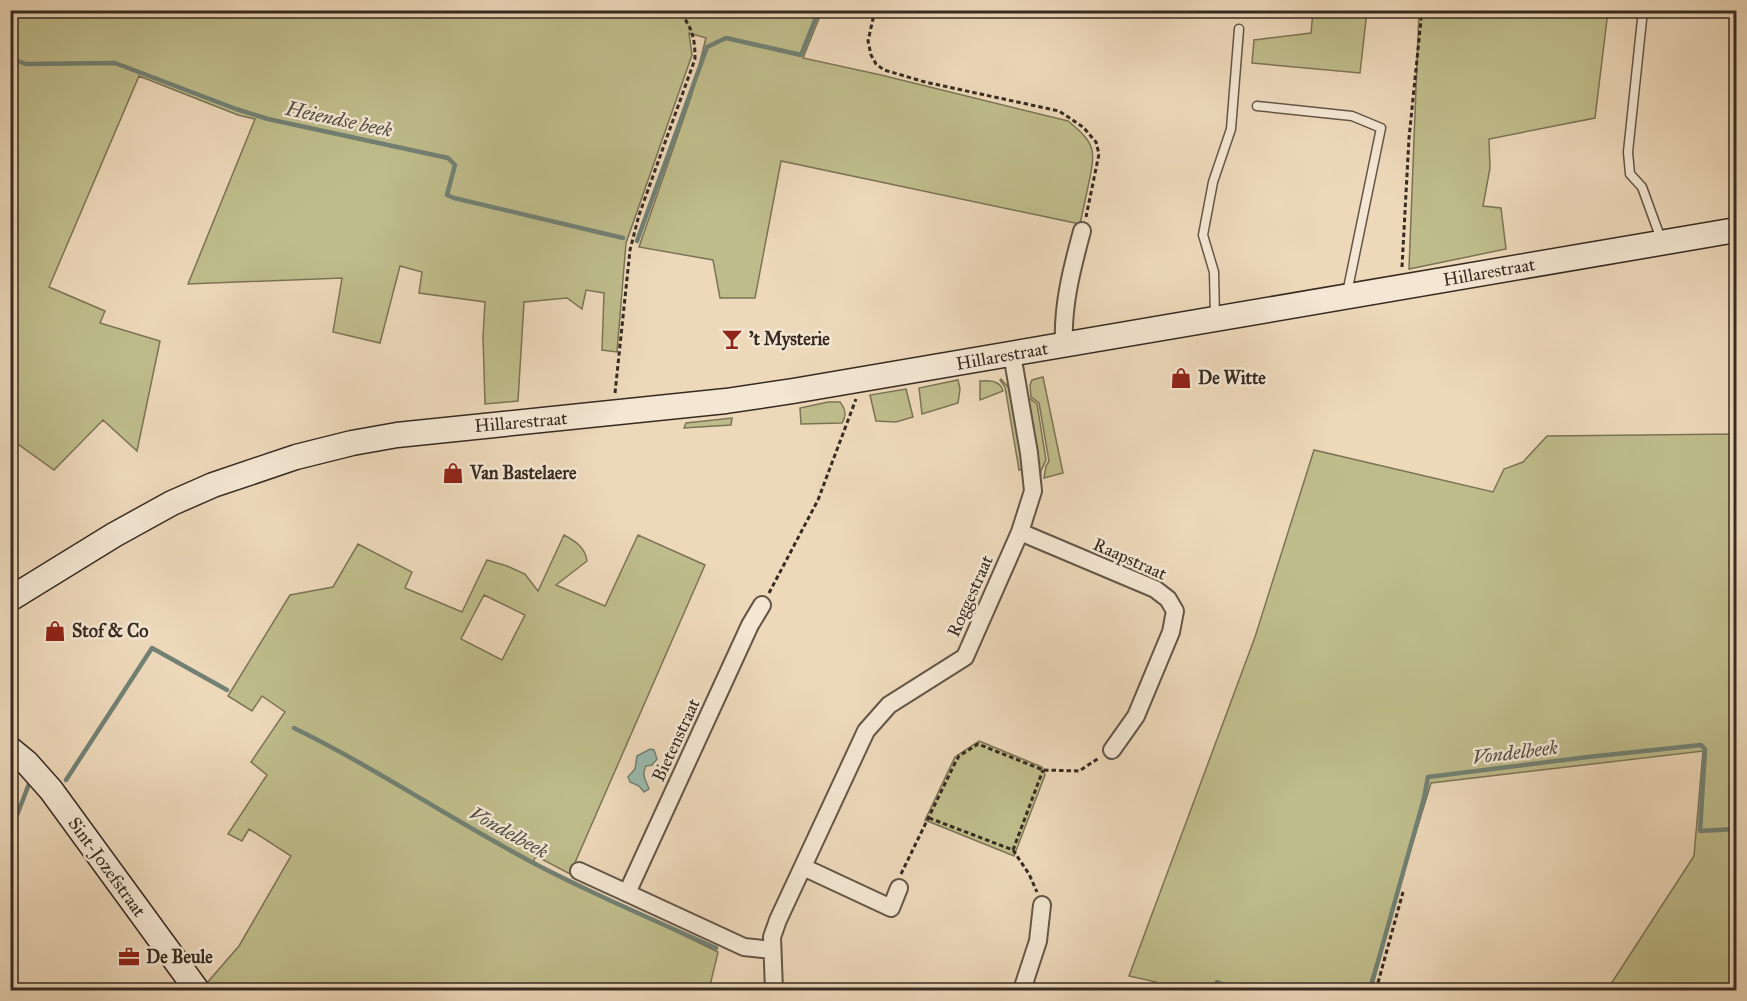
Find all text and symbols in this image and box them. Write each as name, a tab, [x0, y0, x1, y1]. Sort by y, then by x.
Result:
water label: Heiendse beek	[282, 96, 395, 142]
street label: Hillarestraat	[1441, 253, 1537, 291]
bar icon: 't Mysterie	[720, 327, 744, 351]
place label: 't Mysterie	[749, 328, 830, 351]
street label: Hillarestraat	[954, 337, 1050, 375]
shop icon: De Witte	[1169, 366, 1193, 390]
place label: De Witte	[1198, 367, 1266, 389]
street label: Hillarestraat	[474, 407, 569, 437]
shop icon: Van Bastelaere	[441, 461, 465, 485]
place label: Van Bastelaere	[469, 462, 577, 484]
street label: Raapstraat	[1090, 533, 1171, 585]
street label: Roggestraat	[942, 551, 999, 641]
shop icon: Stof & Co	[43, 619, 67, 643]
place label: Stof & Co	[72, 620, 148, 642]
street label: Bietenstraat	[647, 694, 705, 785]
water label: Vondelbeek	[1471, 735, 1559, 769]
water label: Vondelbeek	[466, 801, 553, 863]
street label: Sint-Jozefstraat	[63, 813, 151, 922]
office icon: De Beule	[117, 945, 141, 969]
place label: De Beule	[146, 946, 213, 968]

